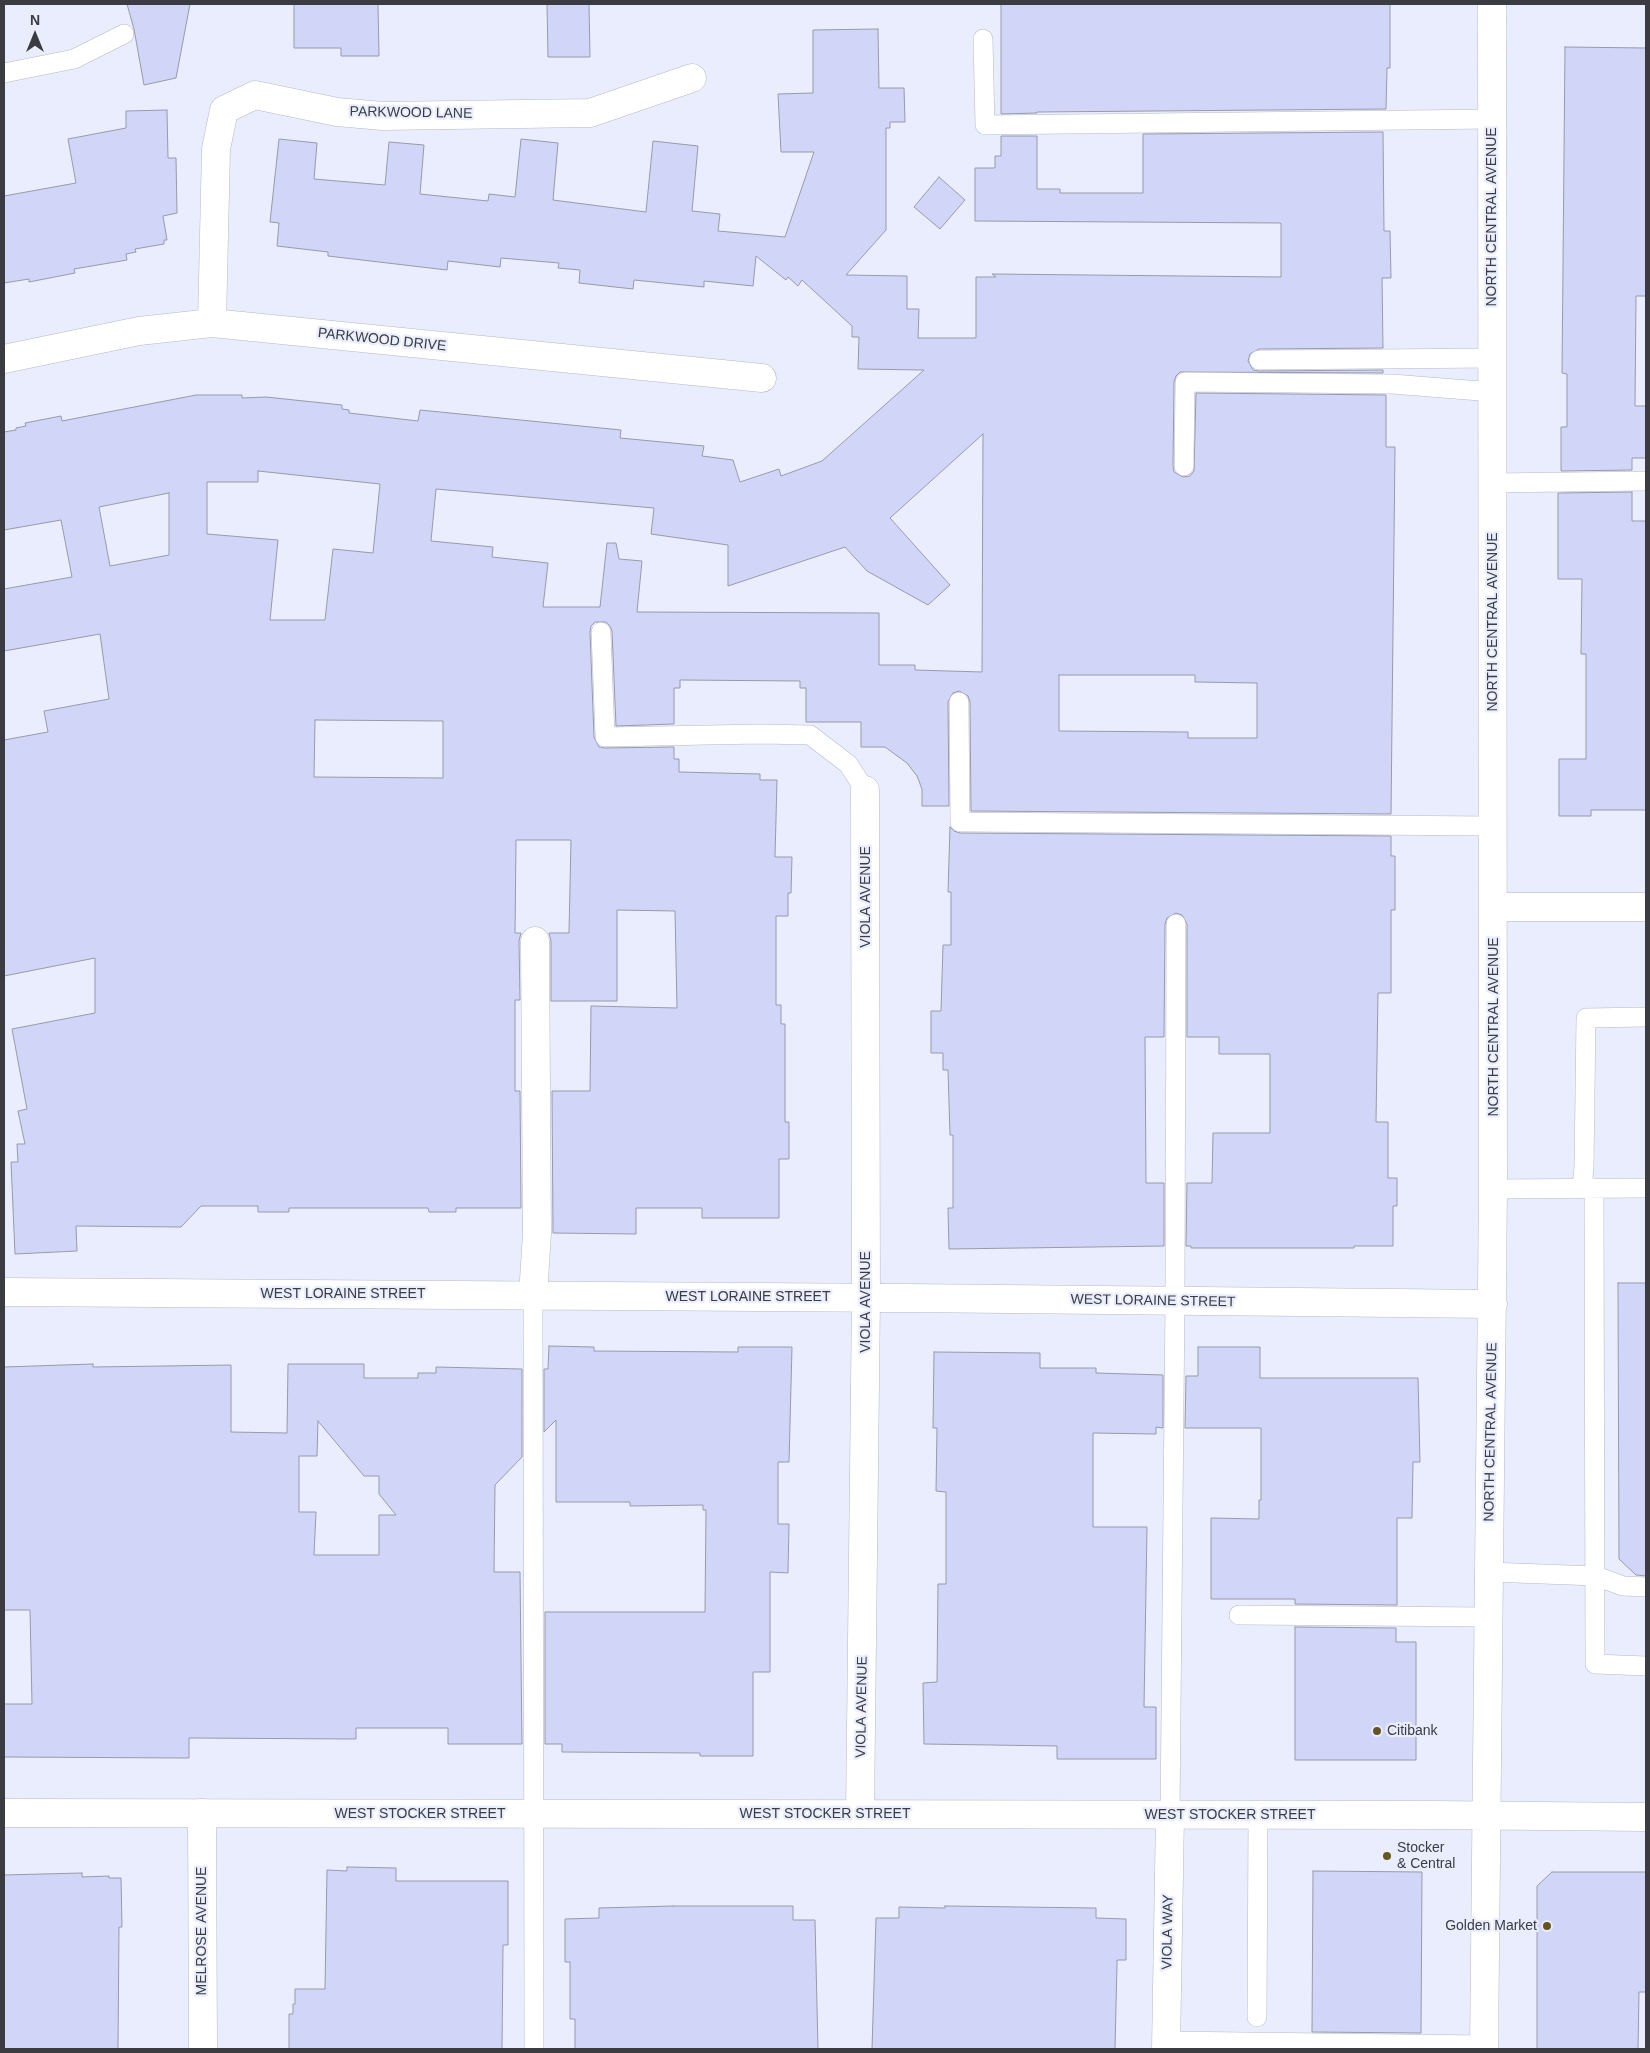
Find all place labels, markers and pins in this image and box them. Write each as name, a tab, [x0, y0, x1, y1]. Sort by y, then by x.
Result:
place label: Citibank	[1387, 1723, 1438, 1739]
marker: Citibank	[1371, 1725, 1383, 1737]
place label: Stocker & Central	[1397, 1840, 1455, 1872]
marker: Stocker & Central	[1381, 1850, 1393, 1862]
place label: Golden Market	[1445, 1918, 1537, 1934]
marker: Golden Market	[1541, 1920, 1553, 1932]

